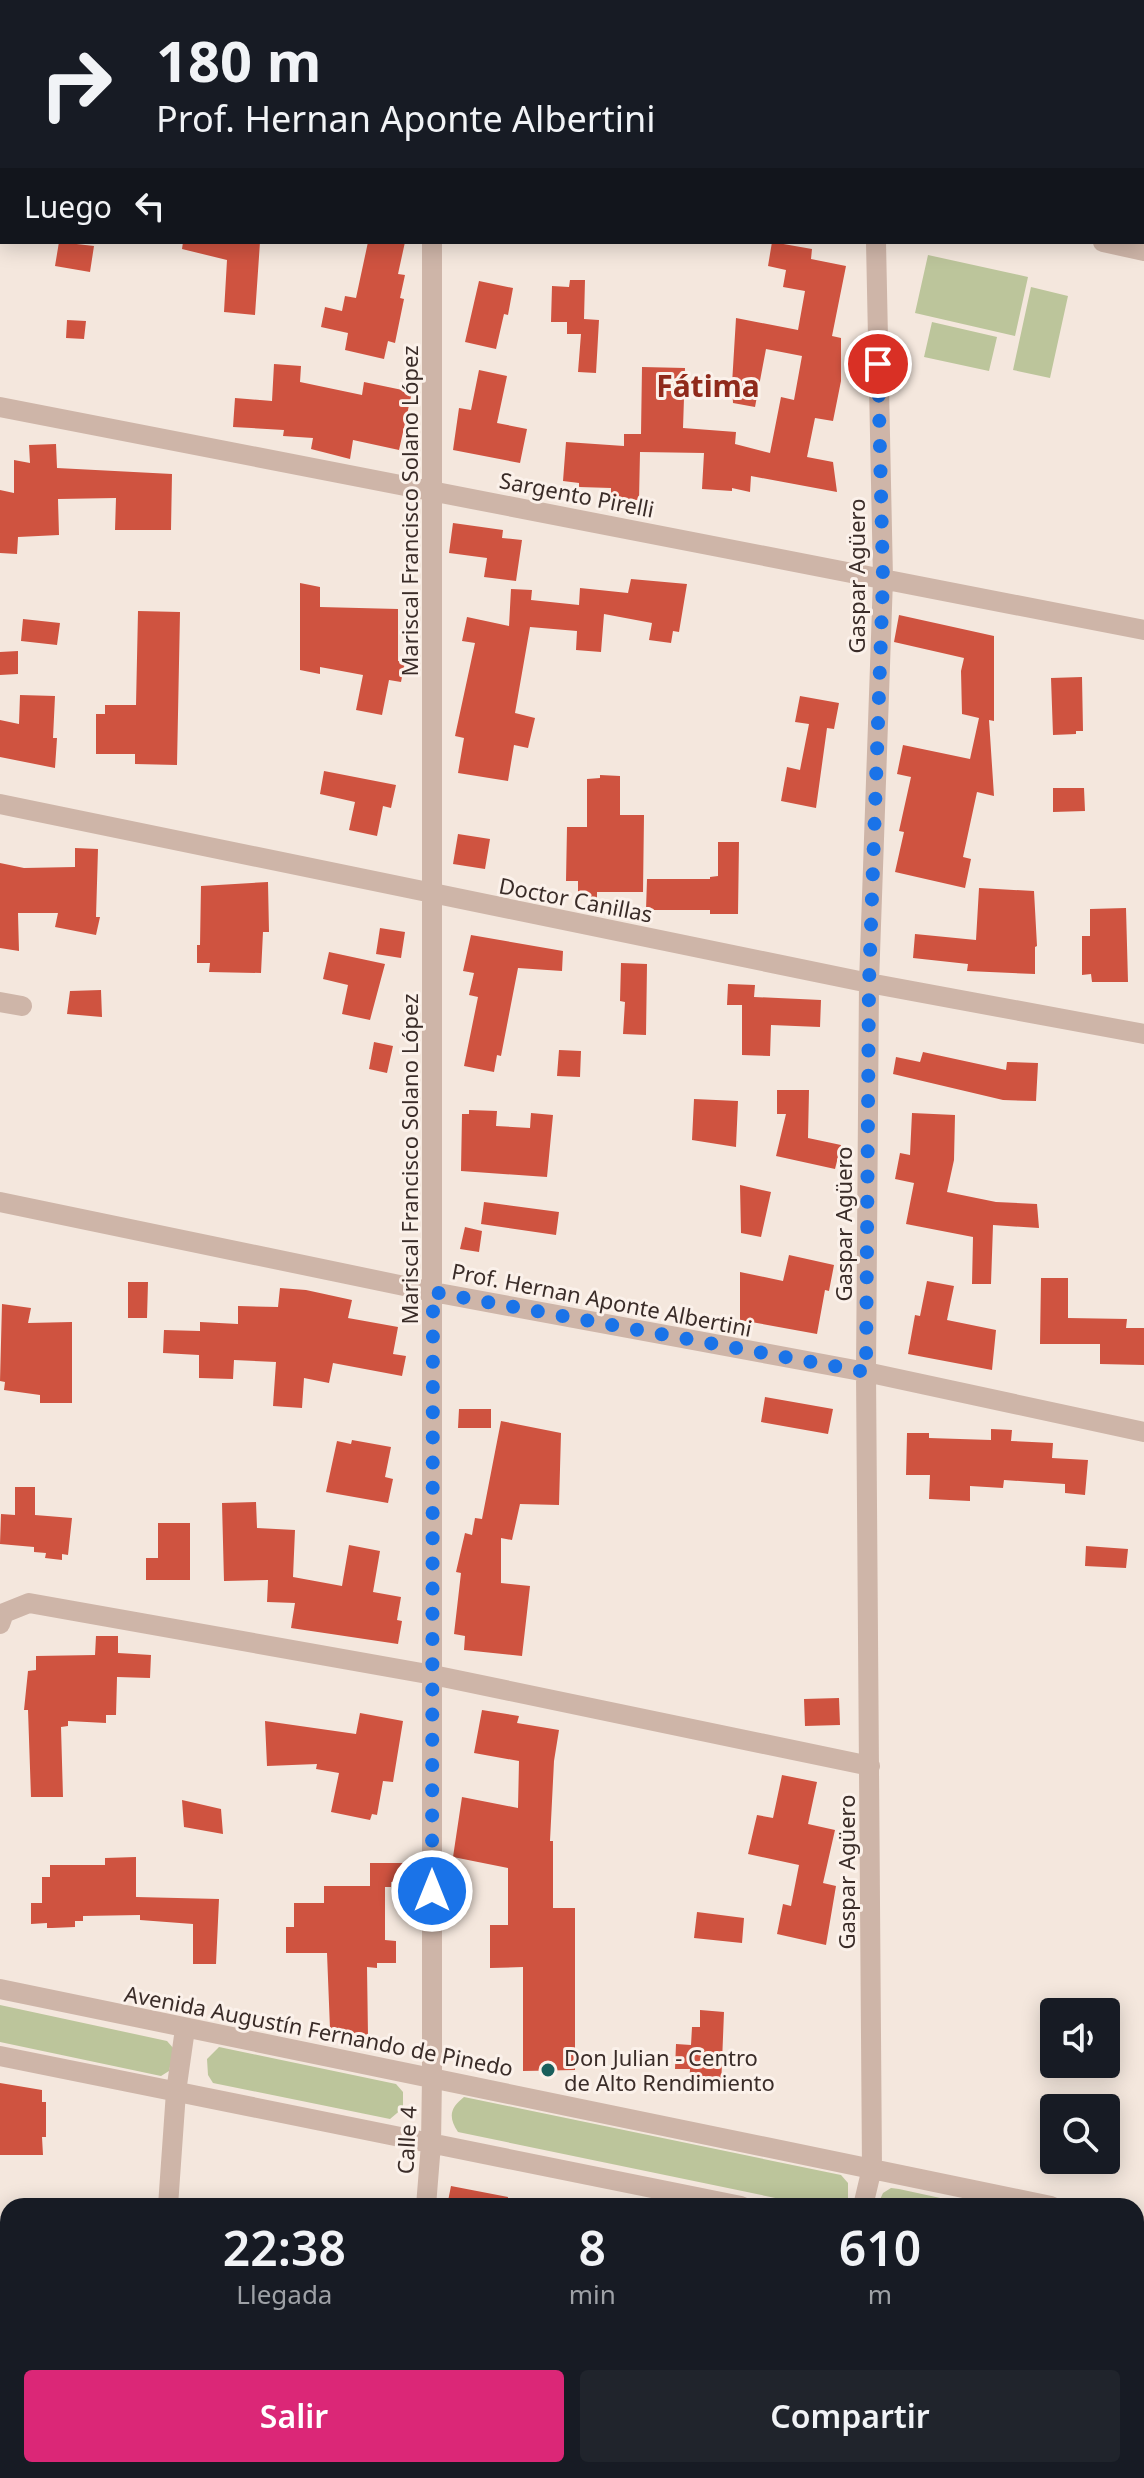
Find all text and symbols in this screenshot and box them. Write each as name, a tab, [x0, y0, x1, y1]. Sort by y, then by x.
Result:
text: 180 m	[156, 22, 321, 98]
icon: right	[24, 32, 128, 136]
text: Prof. Hernan Aponte Albertini	[156, 94, 656, 143]
icon: left	[128, 184, 172, 228]
text: Luego	[24, 186, 112, 227]
pin	[844, 330, 912, 398]
icon: arrive	[856, 342, 900, 386]
street label: Mariscal Francisco Solano López	[394, 345, 424, 677]
district label: Fátima	[656, 365, 760, 406]
street label: Sargento Pirelli	[497, 464, 657, 524]
street label: Gaspar Agüero	[841, 498, 871, 654]
street label: Doctor Canillas	[497, 869, 655, 929]
street label: Mariscal Francisco Solano López	[394, 993, 424, 1325]
street label: Gaspar Agüero	[828, 1146, 858, 1302]
street label: Prof. Hernan Aponte Albertini	[449, 1255, 755, 1343]
street label: Gaspar Agüero	[831, 1794, 861, 1950]
position arrow	[390, 1849, 474, 1933]
street label: Avenida Augustín Fernando de Pinedo	[122, 1978, 516, 2082]
map controls	[1040, 1998, 1120, 2174]
button: sound	[1040, 1998, 1120, 2078]
place label: Don Julian - Centro de Alto Rendimiento	[564, 2042, 775, 2097]
marker: Don Julian - Centro de Alto Rendimiento	[539, 2061, 557, 2079]
button: search	[1040, 2094, 1120, 2174]
street label: Calle 4	[389, 2105, 423, 2175]
text: 22:38	[223, 2215, 346, 2280]
text: 8	[579, 2215, 606, 2280]
text: 610	[839, 2215, 921, 2280]
text: Llegada	[236, 2276, 332, 2312]
text: min	[569, 2276, 616, 2312]
text: m	[868, 2276, 892, 2312]
button: Salir	[24, 2370, 564, 2462]
button: Compartir	[580, 2370, 1120, 2462]

